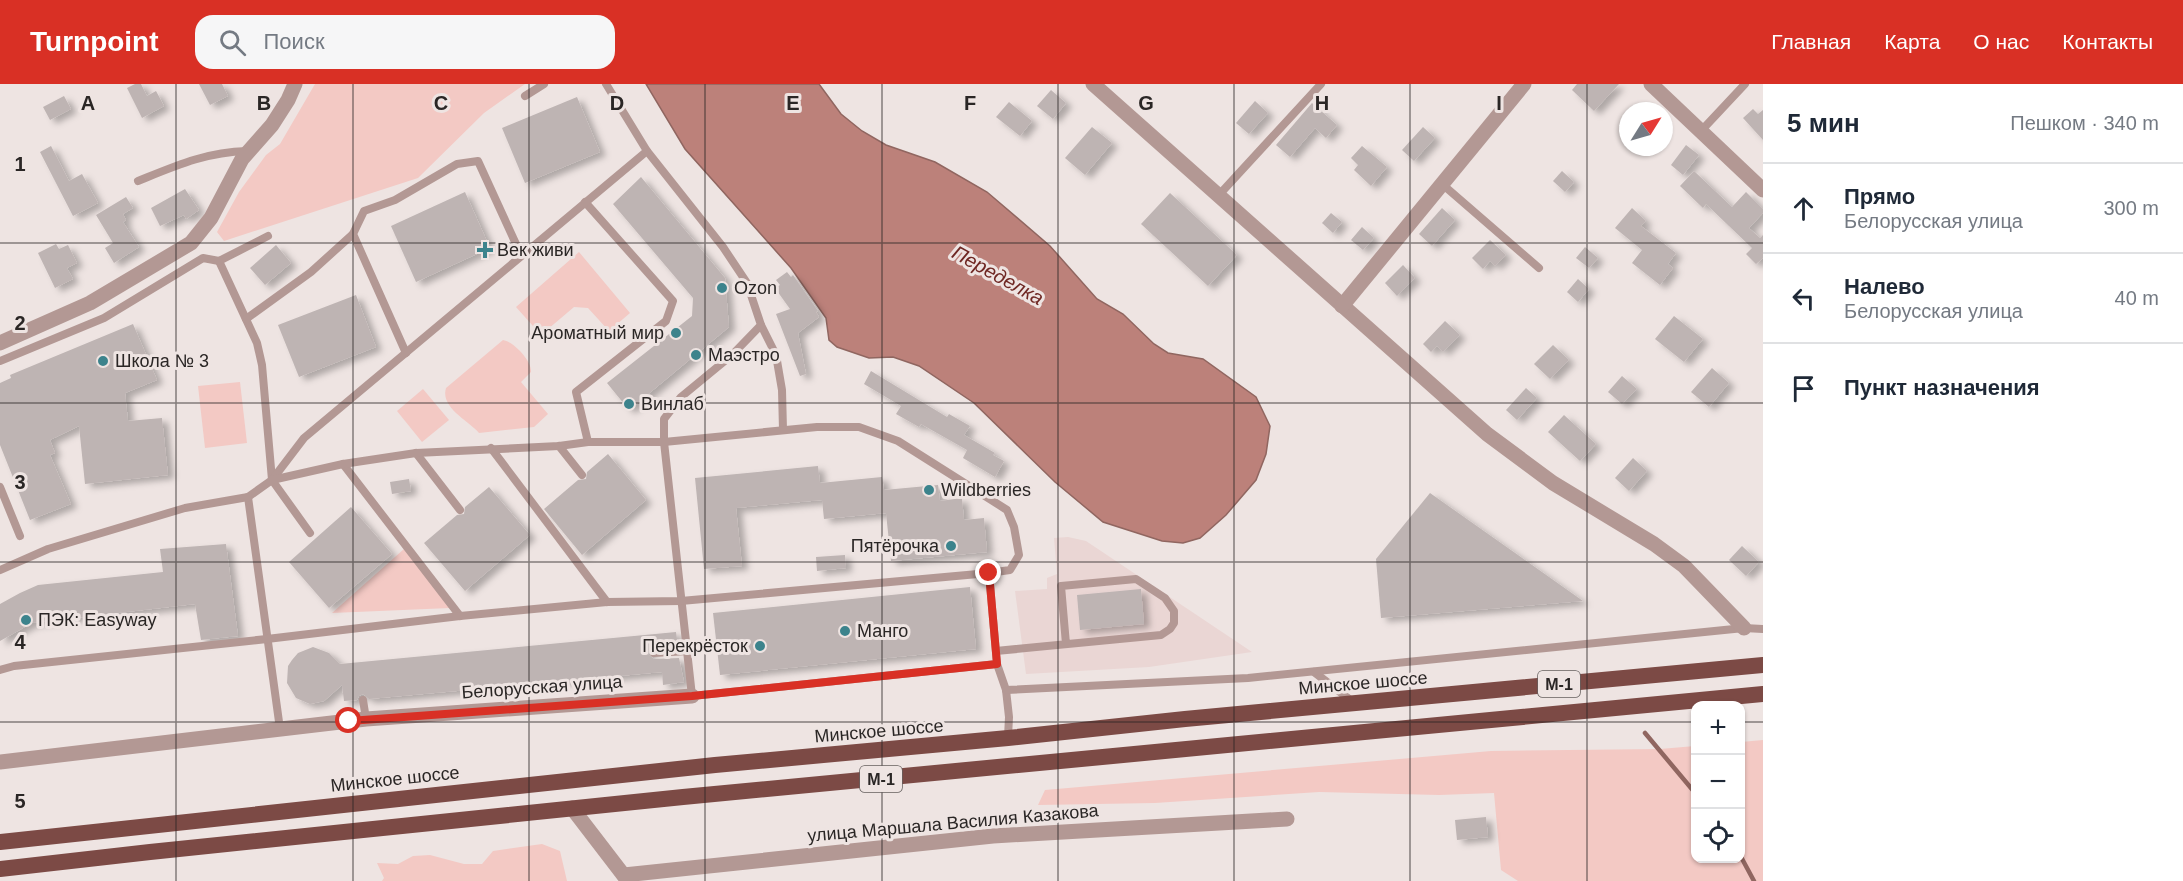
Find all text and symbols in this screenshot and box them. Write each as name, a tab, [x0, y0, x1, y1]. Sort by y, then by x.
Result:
search box	[195, 15, 615, 69]
text: Turnpoint	[30, 26, 159, 57]
icon: search	[216, 26, 249, 59]
text: Поиск	[264, 29, 325, 54]
text: Главная	[1771, 30, 1851, 53]
text: Карта	[1884, 30, 1940, 53]
text: О нас	[1973, 30, 2029, 53]
text: Контакты	[2062, 30, 2153, 53]
text: A	[81, 92, 95, 114]
text: B	[257, 92, 271, 114]
text: C	[434, 92, 448, 114]
text: D	[610, 92, 624, 114]
text: E	[786, 92, 800, 114]
text: F	[964, 92, 976, 114]
text: G	[1138, 92, 1154, 114]
text: H	[1315, 92, 1329, 114]
text: I	[1496, 92, 1502, 114]
north arrow	[1619, 102, 1673, 156]
text: 5 мин	[1787, 108, 1860, 138]
text: Пешком · 340 m	[2010, 112, 2159, 134]
text: 1	[14, 153, 26, 175]
text: Прямо	[1844, 184, 1915, 209]
icon: ahead	[1787, 192, 1820, 225]
text: 300 m	[2103, 197, 2159, 219]
text: Белорусская улица	[1844, 210, 2023, 232]
place label: Век живи	[497, 240, 574, 260]
water label: Переделка	[948, 241, 1048, 309]
marker: Век живи	[478, 243, 492, 257]
text: Налево	[1844, 274, 1925, 299]
place label: Ozon	[734, 278, 777, 298]
marker: Ozon	[715, 281, 729, 295]
icon: left	[1787, 282, 1820, 315]
text: 40 m	[2115, 287, 2159, 309]
text: Белорусская улица	[1844, 300, 2023, 322]
text: 2	[14, 312, 26, 334]
place label: Ароматный мир	[531, 323, 664, 343]
marker: Ароматный мир	[669, 326, 683, 340]
place label: Маэстро	[708, 345, 780, 365]
marker: Маэстро	[689, 348, 703, 362]
place label: Школа № 3	[115, 351, 209, 371]
marker: Школа № 3	[96, 354, 110, 368]
icon: arrive	[1787, 372, 1820, 405]
text: Пункт назначения	[1844, 375, 2040, 400]
place label: Винлаб	[641, 394, 704, 414]
marker: Винлаб	[622, 397, 636, 411]
text: 3	[14, 471, 26, 493]
place label: Wildberries	[941, 480, 1031, 500]
marker: Wildberries	[922, 483, 936, 497]
place label: Пятёрочка	[851, 536, 940, 556]
marker: Пятёрочка	[944, 539, 958, 553]
route end	[975, 559, 1001, 585]
place label: ПЭК: Easyway	[38, 610, 156, 630]
marker: ПЭК: Easyway	[19, 613, 33, 627]
place label: Манго	[857, 621, 908, 641]
marker: Манго	[838, 624, 852, 638]
text: 4	[14, 631, 26, 653]
place label: Перекрёсток	[642, 636, 748, 656]
marker: Перекрёсток	[753, 639, 767, 653]
street label: Минское шоссе	[1298, 667, 1428, 699]
street label: Белорусская улица	[461, 671, 624, 703]
road number: М-1	[1538, 671, 1580, 697]
map controls	[1691, 701, 1745, 863]
button: +	[1691, 701, 1745, 755]
route start	[335, 707, 361, 733]
street label: Минское шоссе	[814, 715, 944, 747]
button: −	[1691, 755, 1745, 809]
street label: Минское шоссе	[330, 762, 460, 796]
road number: М-1	[860, 766, 902, 792]
text: 5	[14, 790, 26, 812]
street label: улица Маршала Василия Казакова	[807, 800, 1100, 846]
button: locate	[1691, 809, 1745, 863]

